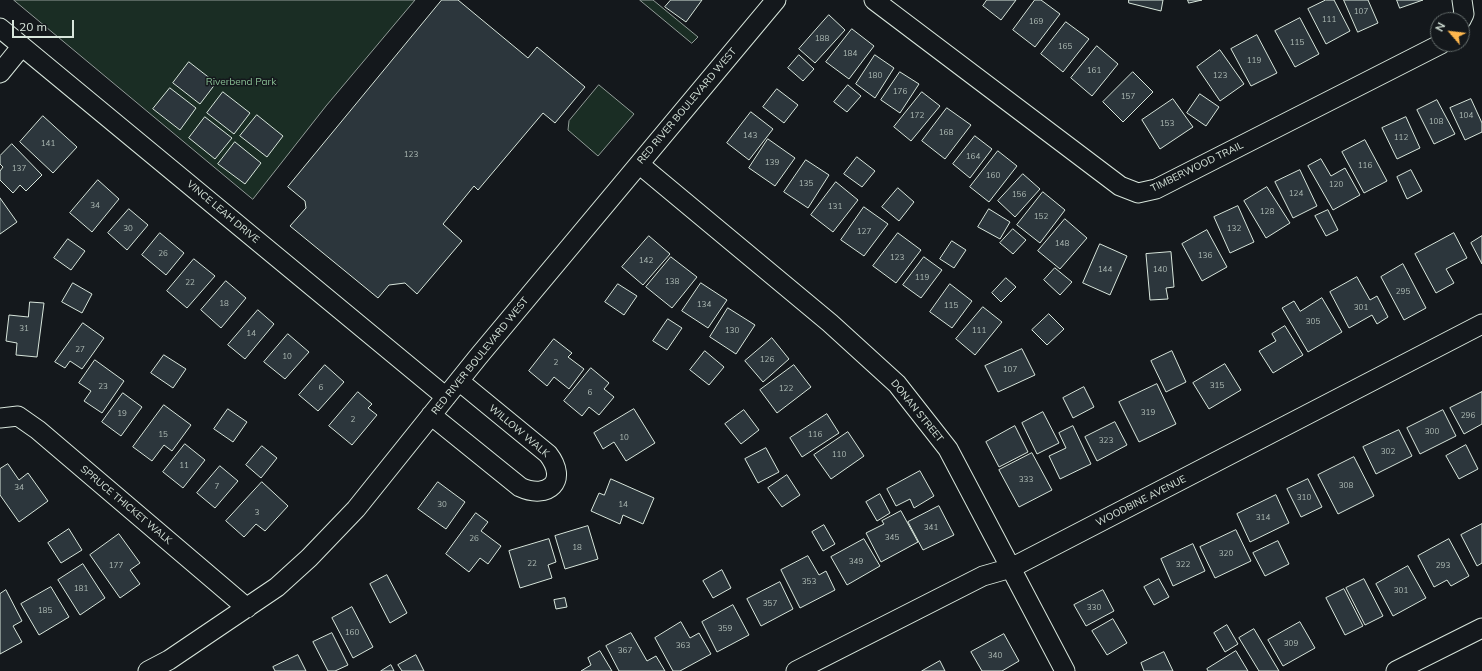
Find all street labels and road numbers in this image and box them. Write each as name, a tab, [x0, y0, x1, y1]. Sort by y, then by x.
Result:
street label: RED RIVER BOULEVARD WEST	[635, 46, 739, 166]
street label: TIMBERWOOD TRAIL	[1149, 139, 1245, 195]
street label: VINCE LEAH DRIVE	[184, 178, 262, 246]
street label: RED RIVER BOULEVARD WEST	[429, 295, 531, 417]
street label: DONAN STREET	[888, 377, 946, 445]
street label: WILLOW WALK	[486, 402, 552, 460]
street label: SPRUCE THICKET WALK	[78, 463, 174, 547]
street label: WOODBINE AVENUE	[1094, 473, 1188, 529]

